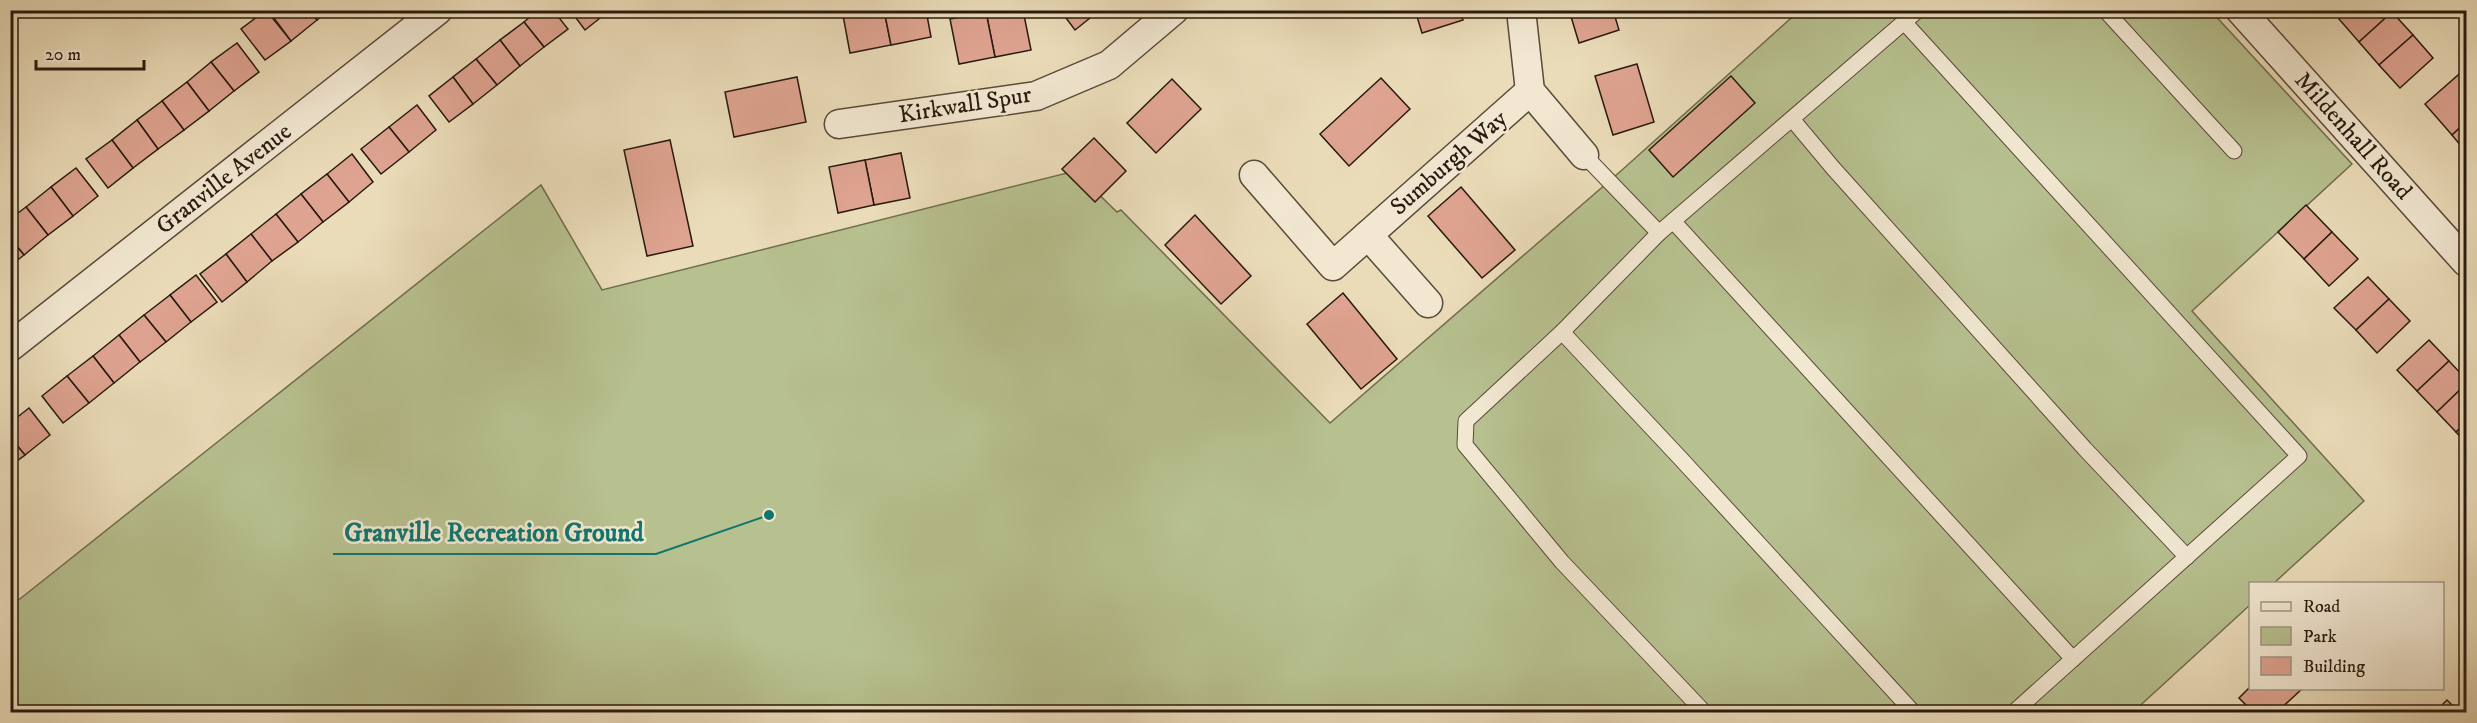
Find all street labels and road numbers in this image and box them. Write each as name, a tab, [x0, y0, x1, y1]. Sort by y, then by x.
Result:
street label: Mildenhall Road	[2288, 66, 2418, 206]
street label: Kirkwall Spur	[896, 80, 1034, 130]
street label: Sumburgh Way	[1384, 104, 1514, 222]
street label: Granville Avenue	[150, 117, 298, 241]

